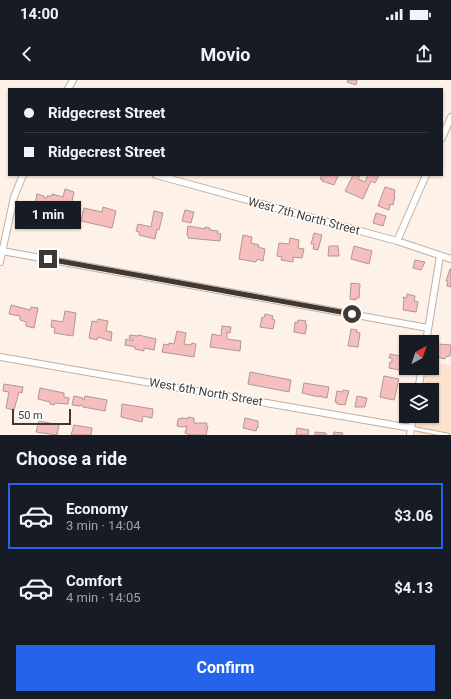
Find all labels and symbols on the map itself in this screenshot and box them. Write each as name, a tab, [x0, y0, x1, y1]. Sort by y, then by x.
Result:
street label: West 7th North Street	[247, 194, 361, 238]
callout: 1 min	[15, 201, 81, 229]
route end	[39, 250, 57, 268]
route start	[343, 305, 361, 323]
north arrow	[399, 335, 439, 375]
street label: West 6th North Street	[148, 375, 264, 409]
scale bar	[12, 407, 71, 426]

